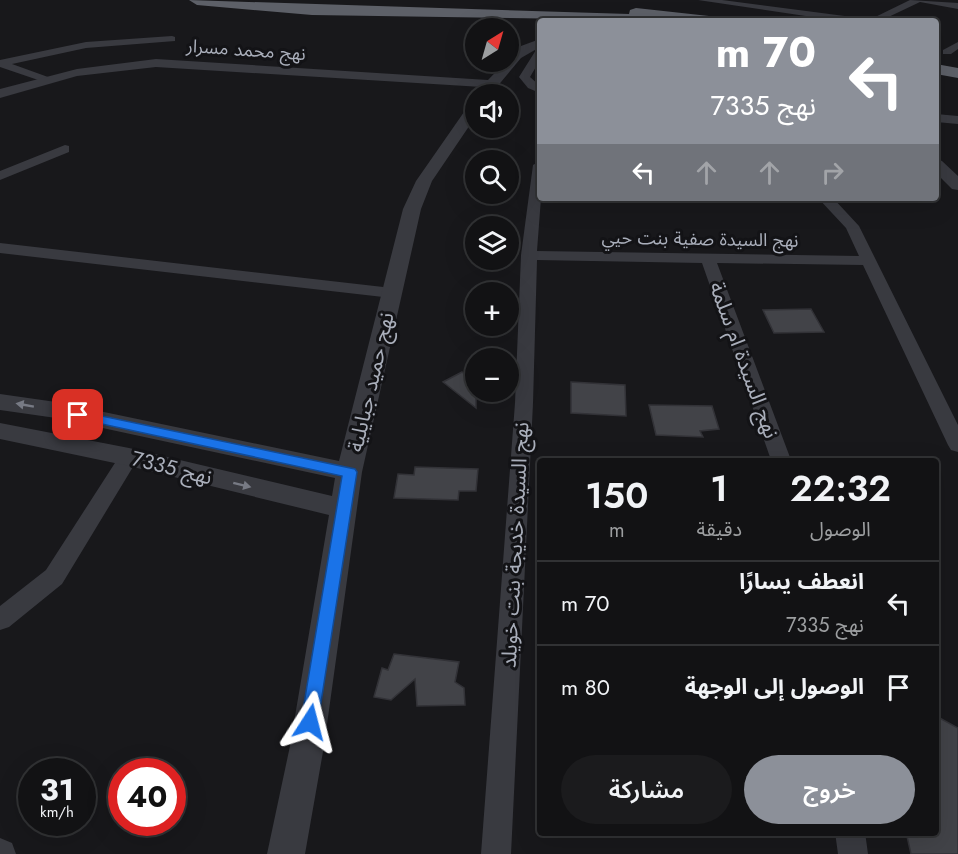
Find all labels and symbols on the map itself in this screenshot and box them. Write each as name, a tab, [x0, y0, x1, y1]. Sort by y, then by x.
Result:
north arrow	[465, 18, 519, 72]
street label: نهج محمد مسرار	[184, 33, 307, 67]
street label: نهج السيدة صفية بنت حيي	[601, 224, 799, 254]
street label: نهج السيدة ام سلمة	[701, 277, 786, 443]
street label: نهج حميد جبايلية	[340, 309, 402, 455]
pin	[52, 389, 103, 440]
one-way arrow	[15, 400, 34, 409]
street label: نهج السيدة خديجة بنت خويلد	[494, 421, 536, 669]
street label: نهج 7335	[129, 444, 215, 492]
one-way arrow	[232, 480, 251, 490]
position arrow	[278, 690, 342, 754]
speed limit sign: 40	[108, 758, 186, 836]

